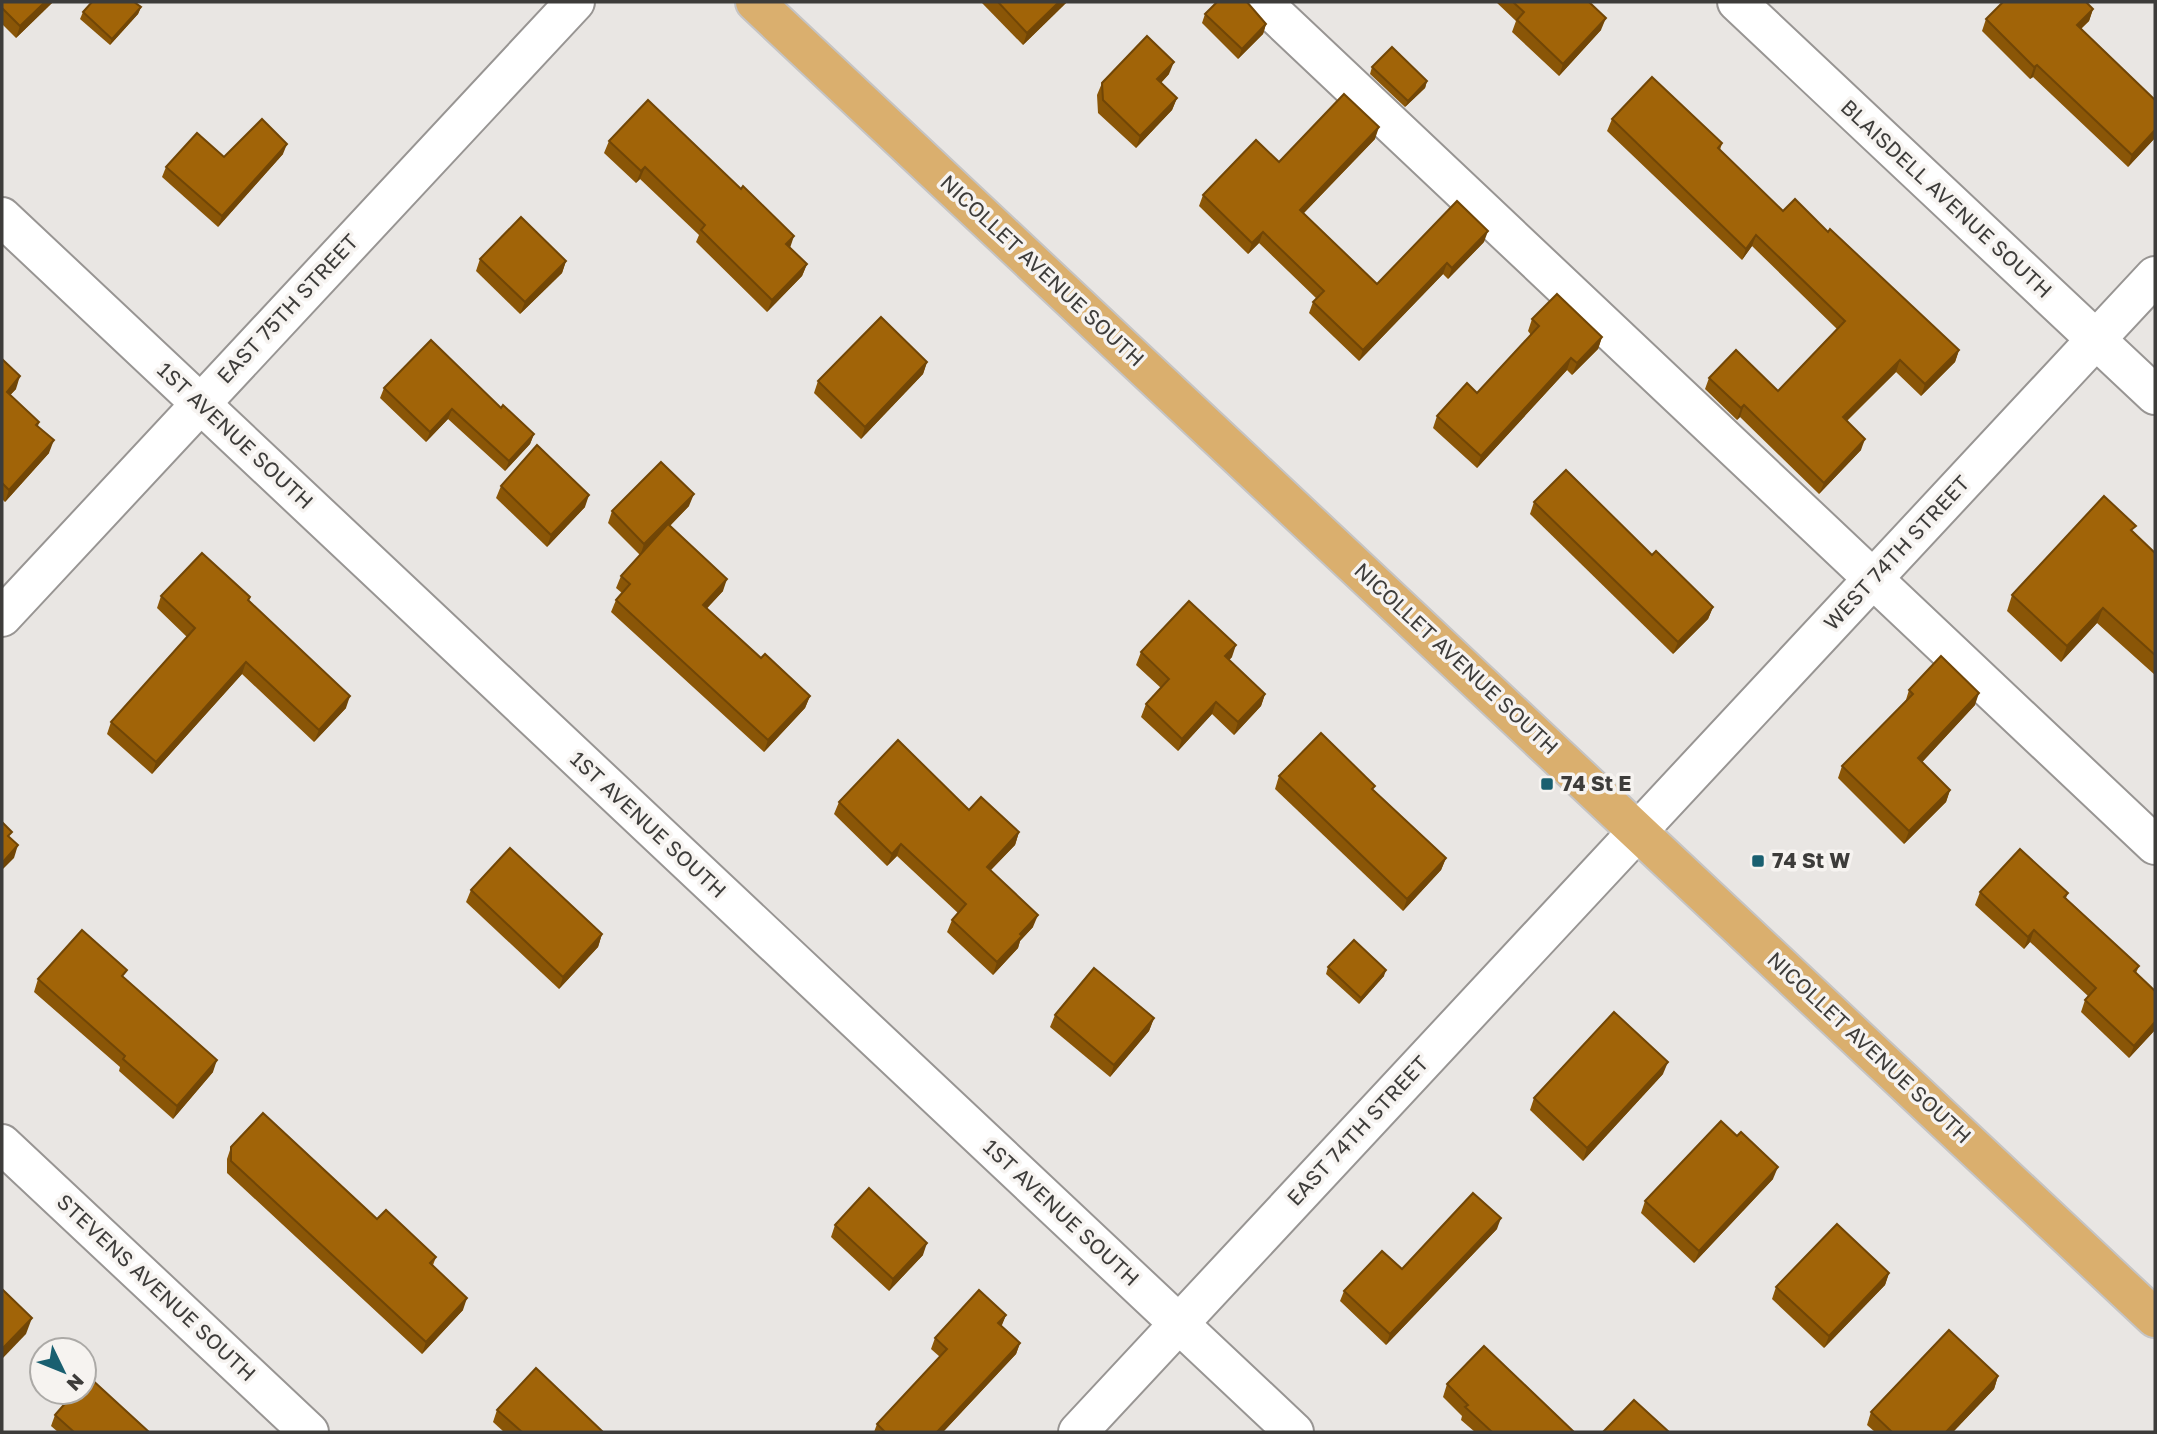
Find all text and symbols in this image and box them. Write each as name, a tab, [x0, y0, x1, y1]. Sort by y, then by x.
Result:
street label: BLAISDELL AVENUE SOUTH	[1836, 94, 2058, 303]
street label: NICOLLET AVENUE SOUTH	[935, 169, 1150, 372]
street label: EAST 75TH STREET	[211, 228, 363, 389]
street label: 1ST AVENUE SOUTH	[152, 356, 319, 514]
street label: WEST 74TH STREET	[1818, 470, 1975, 635]
street label: NICOLLET AVENUE SOUTH	[1349, 557, 1564, 760]
street label: 1ST AVENUE SOUTH	[565, 745, 732, 903]
place label: 74 St E	[1561, 770, 1631, 796]
marker: 74 St E	[1539, 776, 1555, 792]
place label: 74 St W	[1772, 847, 1850, 873]
marker: 74 St W	[1750, 853, 1766, 869]
street label: NICOLLET AVENUE SOUTH	[1762, 946, 1977, 1149]
street label: EAST 74TH STREET	[1281, 1050, 1434, 1211]
street label: 1ST AVENUE SOUTH	[978, 1133, 1145, 1291]
street label: STEVENS AVENUE SOUTH	[51, 1189, 261, 1387]
north arrow	[28, 1336, 98, 1406]

